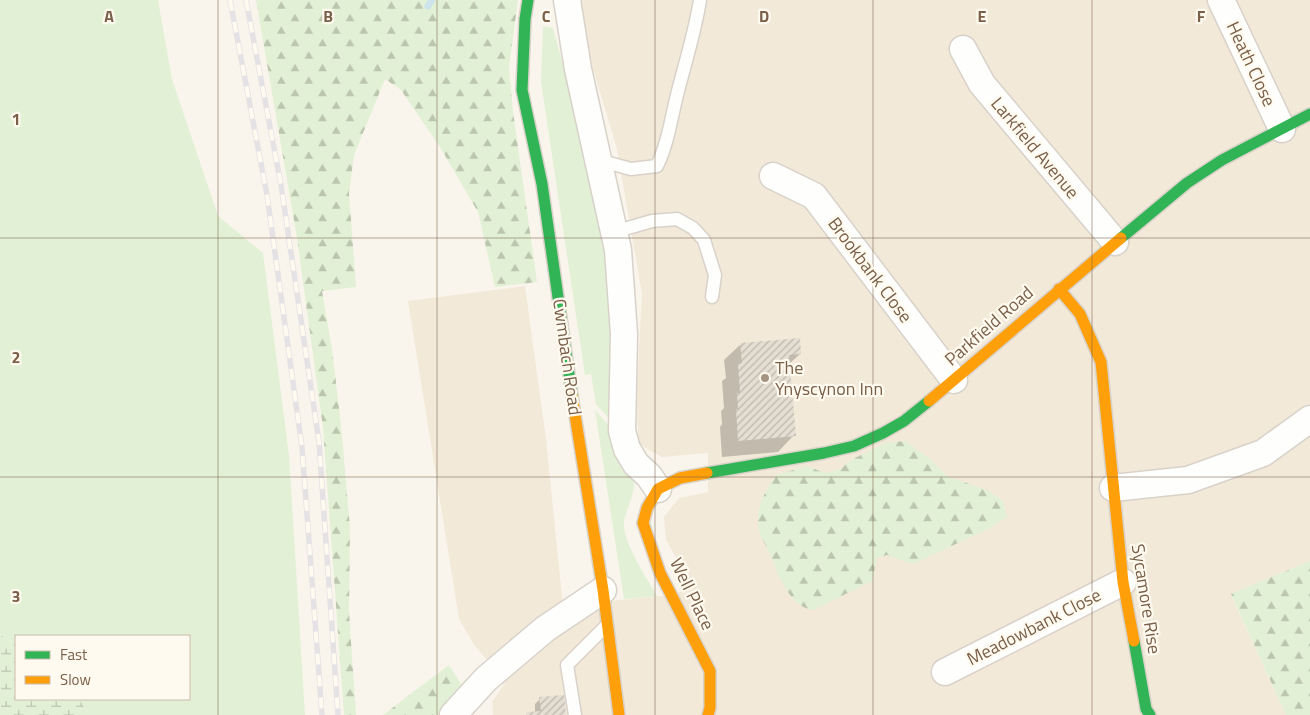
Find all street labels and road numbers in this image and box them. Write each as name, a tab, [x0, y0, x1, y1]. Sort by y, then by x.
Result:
street label: Heath Close	[1220, 17, 1283, 111]
street label: Larkfield Avenue	[985, 91, 1086, 204]
street label: Brookbank Close	[822, 211, 919, 328]
street label: Parkfield Road	[938, 279, 1039, 372]
street label: Cwmbach Road	[546, 297, 589, 417]
street label: Sycamore Rise	[1124, 542, 1169, 656]
street label: Well Place	[663, 553, 722, 635]
street label: Meadowbank Close	[962, 581, 1106, 672]

